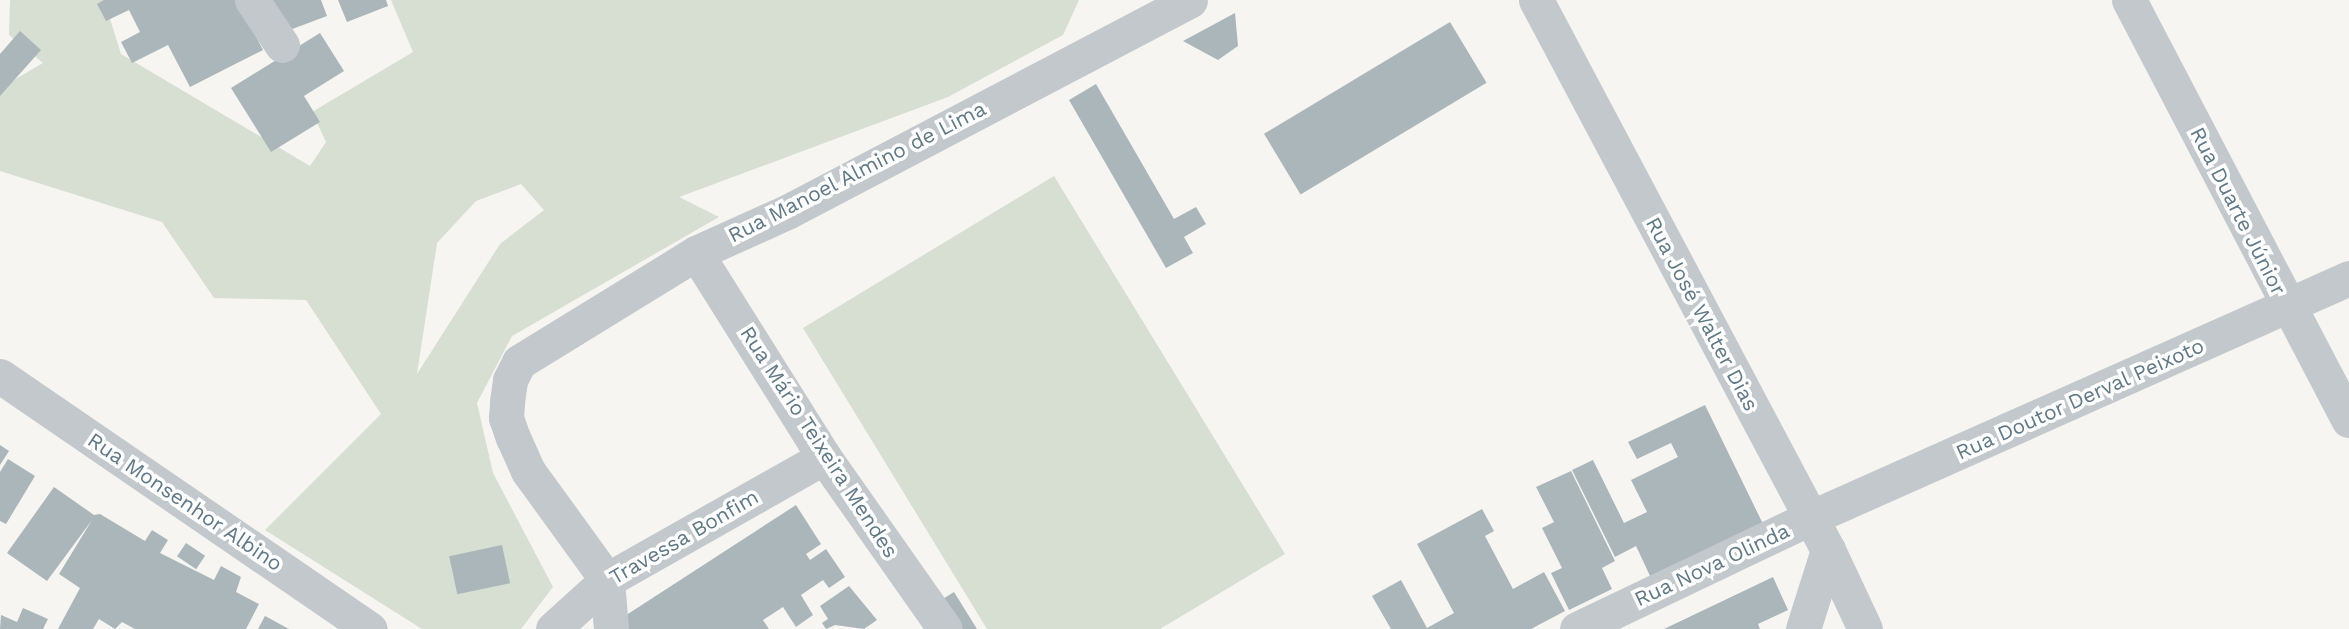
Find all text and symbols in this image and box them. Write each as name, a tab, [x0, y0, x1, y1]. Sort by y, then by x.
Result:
street label: Rua Manoel Almino de Lima	[723, 95, 991, 249]
street label: Rua Duarte Júnior	[2185, 122, 2291, 300]
street label: Rua José Walter Dias	[1640, 212, 1764, 416]
street label: Rua Mário Teixeira Mendes	[734, 321, 904, 563]
street label: Rua Doutor Derval Peixoto	[1951, 332, 2209, 466]
street label: Rua Monsenhor Albino	[82, 427, 288, 577]
street label: Travessa Bonfim	[605, 484, 763, 590]
street label: Rua Nova Olinda	[1630, 518, 1794, 612]

